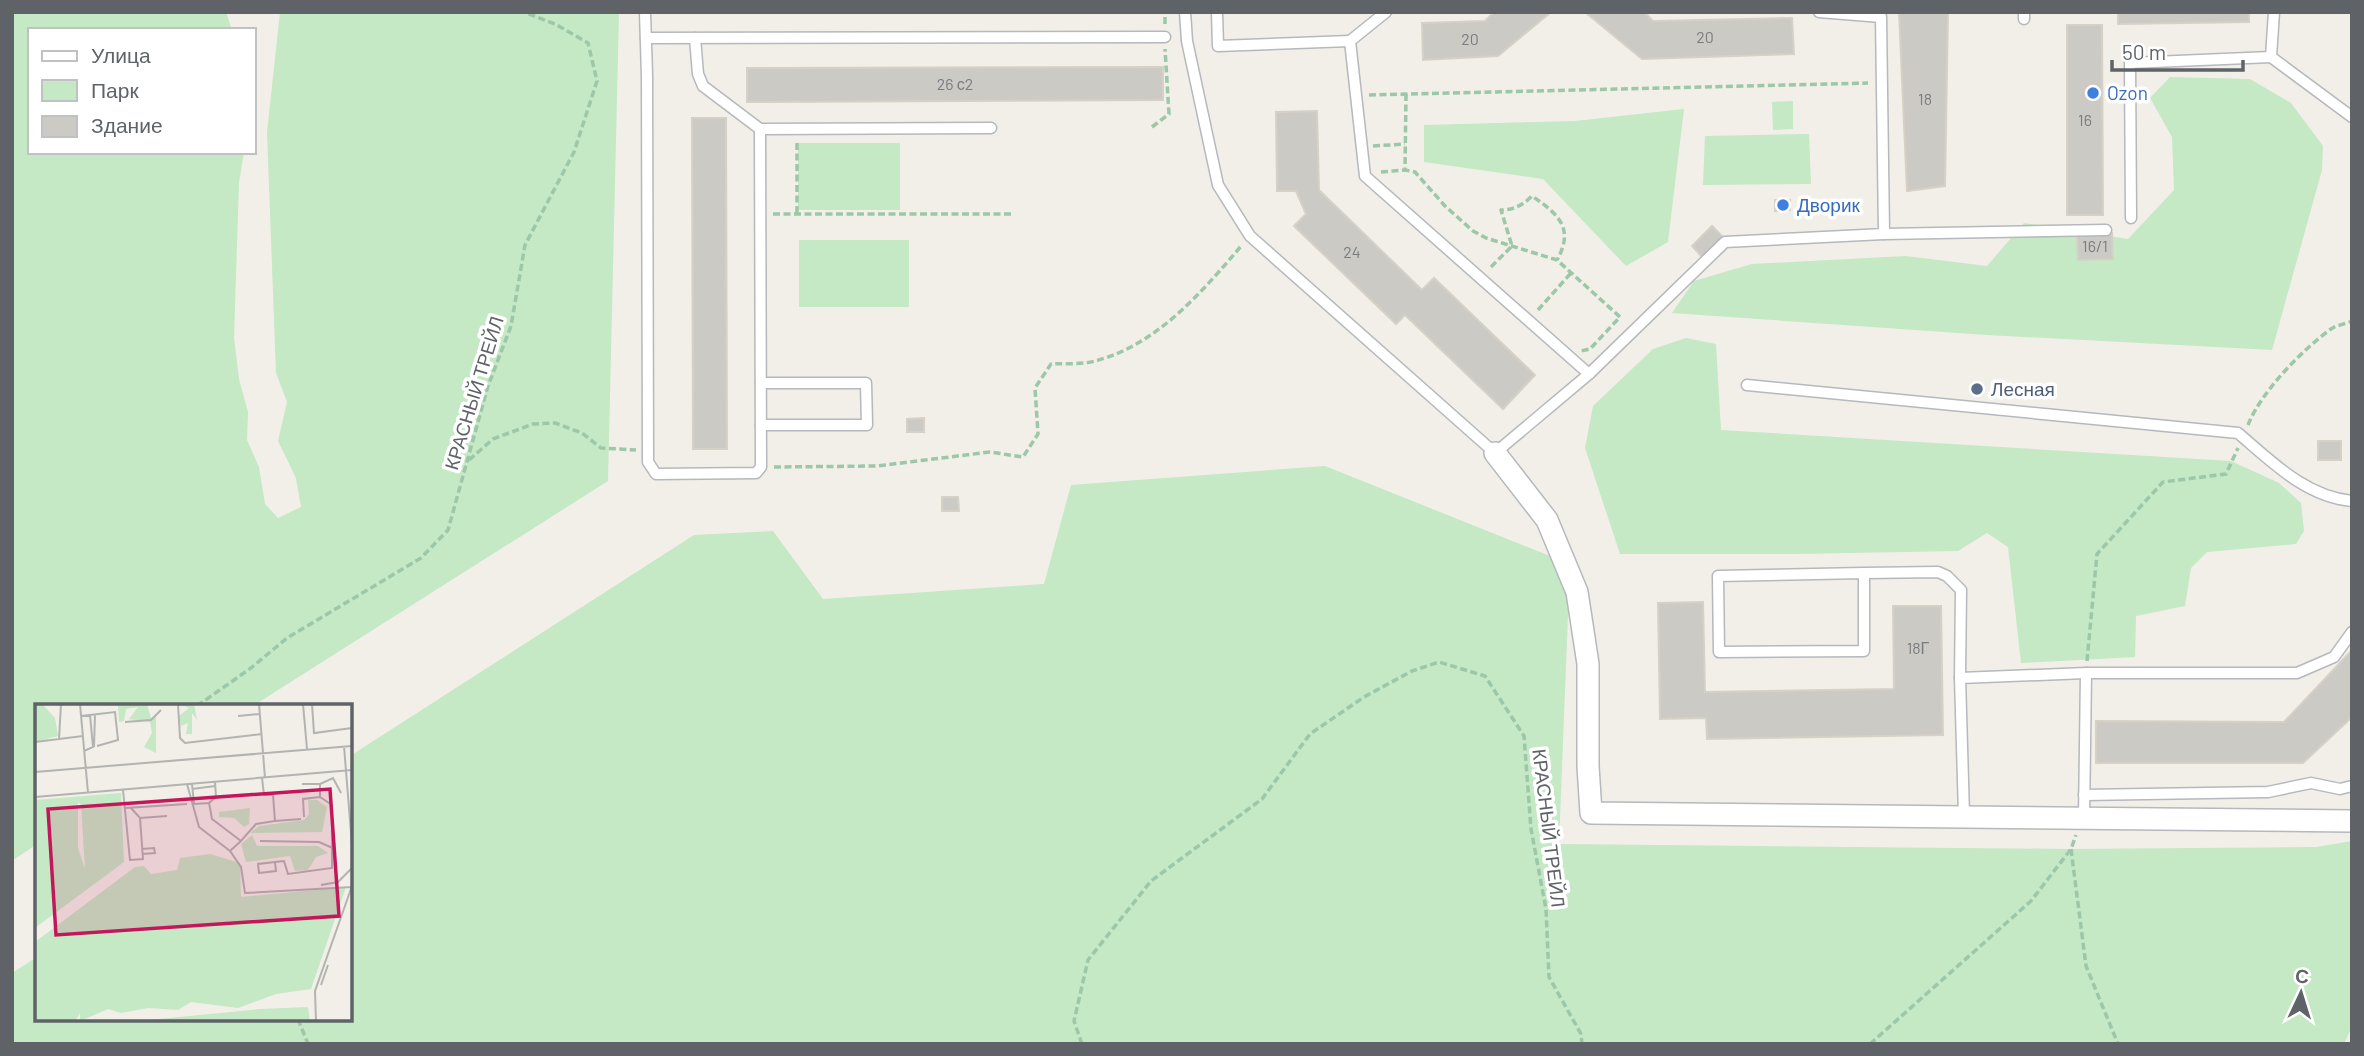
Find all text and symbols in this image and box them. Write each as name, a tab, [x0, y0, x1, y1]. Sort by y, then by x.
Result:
house number: 20	[1696, 27, 1714, 46]
legend	[28, 28, 256, 154]
scale bar	[2112, 28, 2243, 72]
house number: 20	[1461, 29, 1479, 48]
text: 50 m	[2122, 39, 2166, 64]
text: Улица	[91, 42, 151, 67]
house number: 26 с2	[937, 74, 973, 93]
text: Парк	[91, 77, 139, 102]
place label: Ozon	[2107, 81, 2148, 104]
marker: Ozon	[2085, 85, 2101, 101]
house number: 18	[1918, 89, 1932, 108]
house number: 16	[2078, 110, 2092, 129]
text: Здание	[91, 112, 163, 137]
place label: Дворик	[1797, 193, 1860, 216]
marker: Дворик	[1775, 197, 1791, 213]
house number: 16/1	[2082, 236, 2108, 255]
house number: 24	[1343, 242, 1361, 261]
street label: КРАСНЫЙ ТРЕЙЛ	[439, 313, 508, 472]
place label: Лесная	[1991, 377, 2055, 400]
marker: Лесная	[1969, 381, 1985, 397]
house number: 18Г	[1907, 638, 1930, 657]
inset map	[35, 704, 352, 1021]
street label: КРАСНЫЙ ТРЕЙЛ	[1528, 747, 1571, 909]
north arrow	[2266, 958, 2336, 1028]
text: С	[2295, 964, 2310, 988]

